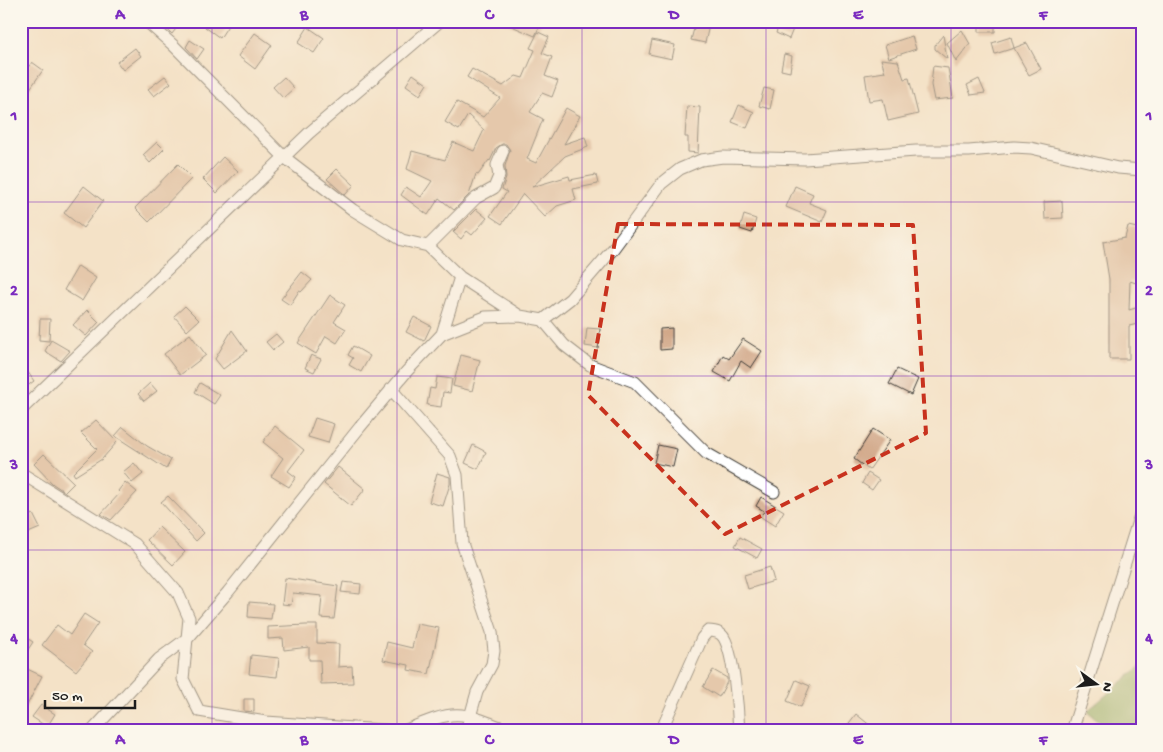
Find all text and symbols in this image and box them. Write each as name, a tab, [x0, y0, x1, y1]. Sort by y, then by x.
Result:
text: A	[114, 7, 126, 26]
text: B	[299, 7, 309, 26]
text: C	[484, 7, 495, 26]
text: D	[667, 7, 680, 26]
text: E	[853, 7, 864, 26]
text: F	[1038, 7, 1049, 26]
text: 1	[10, 108, 17, 127]
text: 1	[1145, 108, 1152, 127]
text: 2	[10, 283, 18, 302]
text: 2	[1145, 283, 1153, 302]
text: 3	[9, 457, 18, 476]
text: 3	[1144, 457, 1153, 476]
text: 4	[9, 631, 18, 650]
text: 4	[1144, 631, 1153, 650]
north arrow	[1070, 660, 1120, 710]
scale bar	[45, 677, 135, 709]
text: N	[1097, 680, 1116, 693]
text: 50 m	[52, 688, 83, 706]
text: A	[114, 732, 126, 751]
text: B	[299, 732, 309, 751]
text: C	[484, 732, 495, 751]
text: D	[667, 732, 680, 751]
text: E	[853, 732, 864, 751]
text: F	[1038, 732, 1049, 751]

